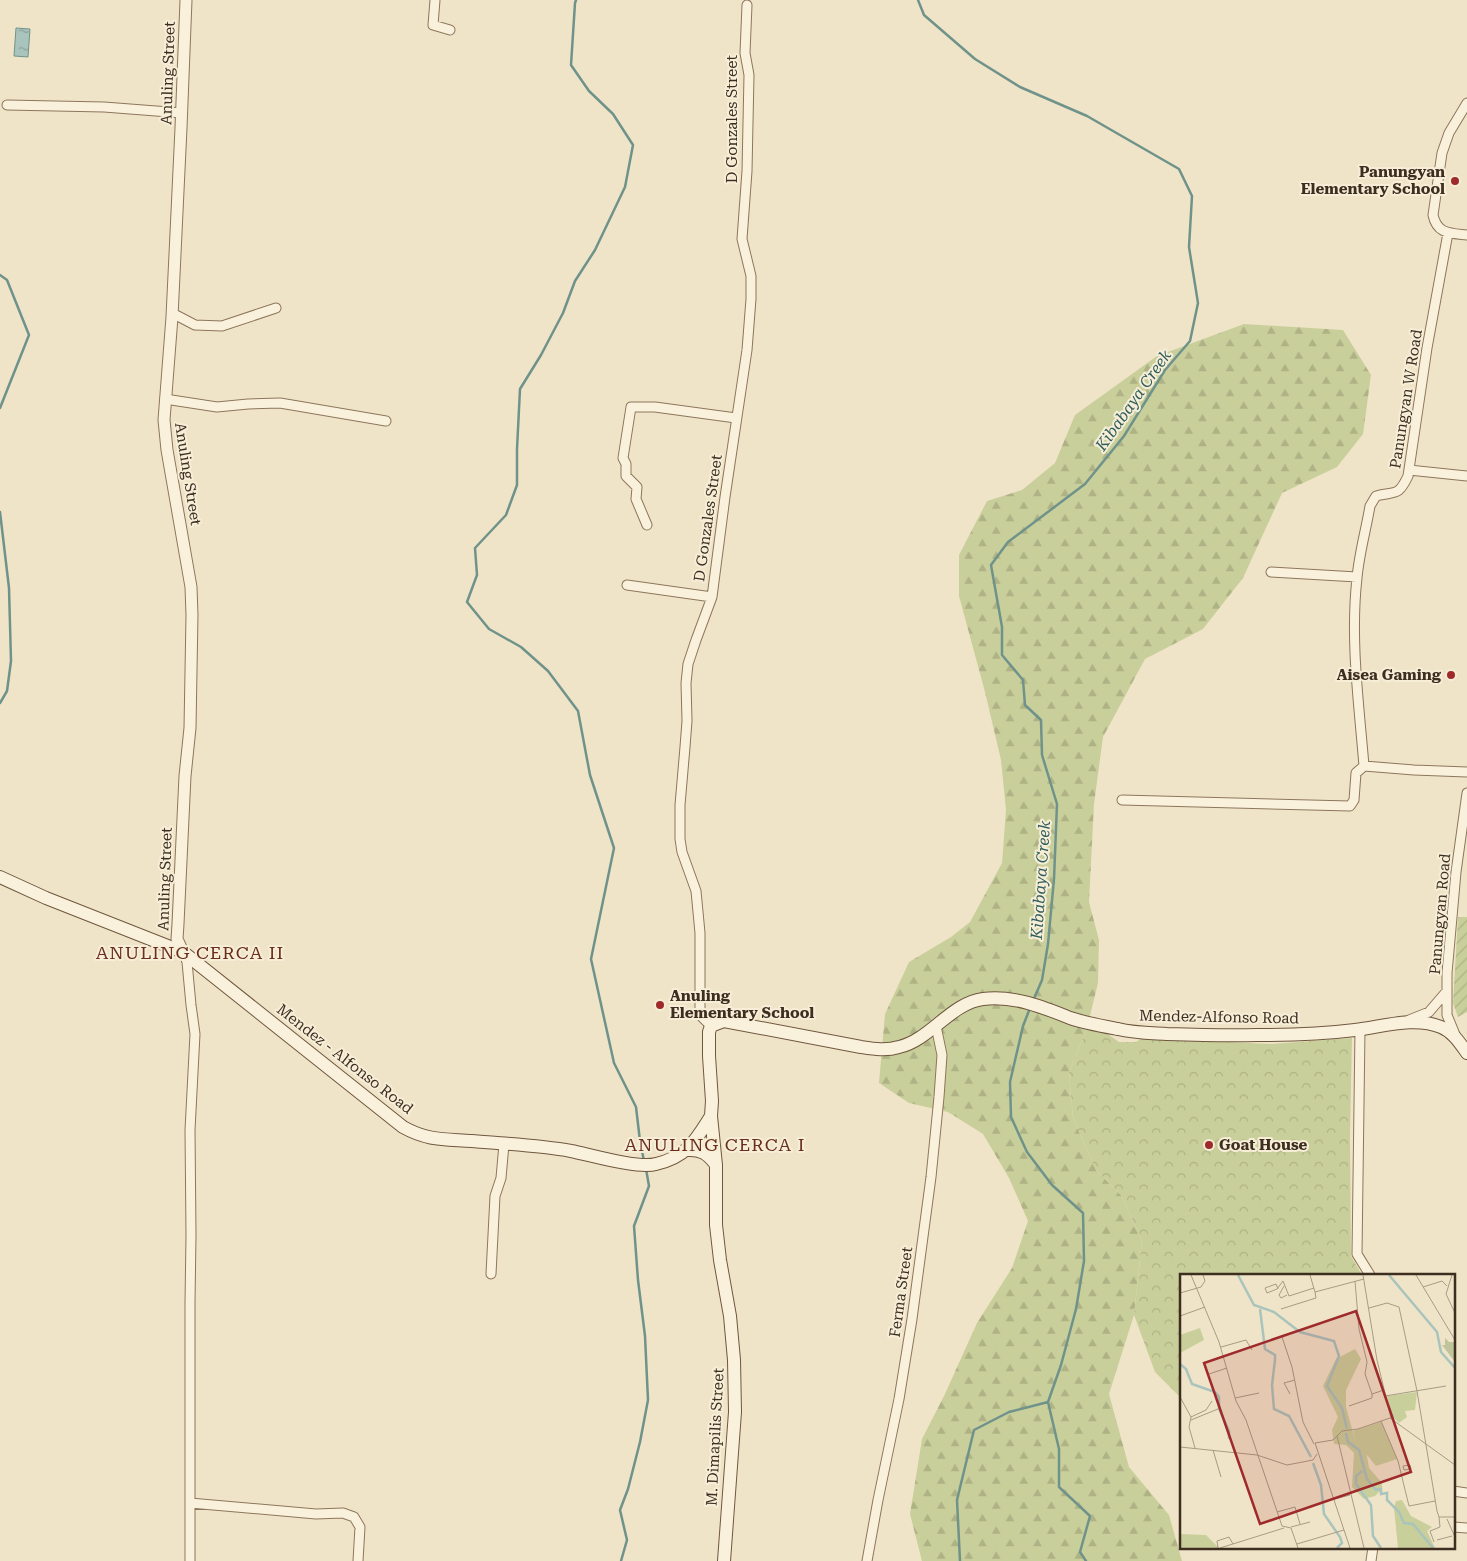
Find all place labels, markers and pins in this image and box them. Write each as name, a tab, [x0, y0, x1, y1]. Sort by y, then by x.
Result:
place label: Panungyan Elementary School	[1301, 163, 1445, 198]
marker: Panungyan Elementary School	[1449, 175, 1461, 187]
place label: Aisea Gaming	[1337, 666, 1442, 684]
marker: Aisea Gaming	[1445, 669, 1457, 681]
place label: Anuling Elementary School	[670, 987, 814, 1022]
marker: Anuling Elementary School	[654, 999, 666, 1011]
place label: Goat House	[1219, 1136, 1308, 1154]
marker: Goat House	[1203, 1139, 1215, 1151]

